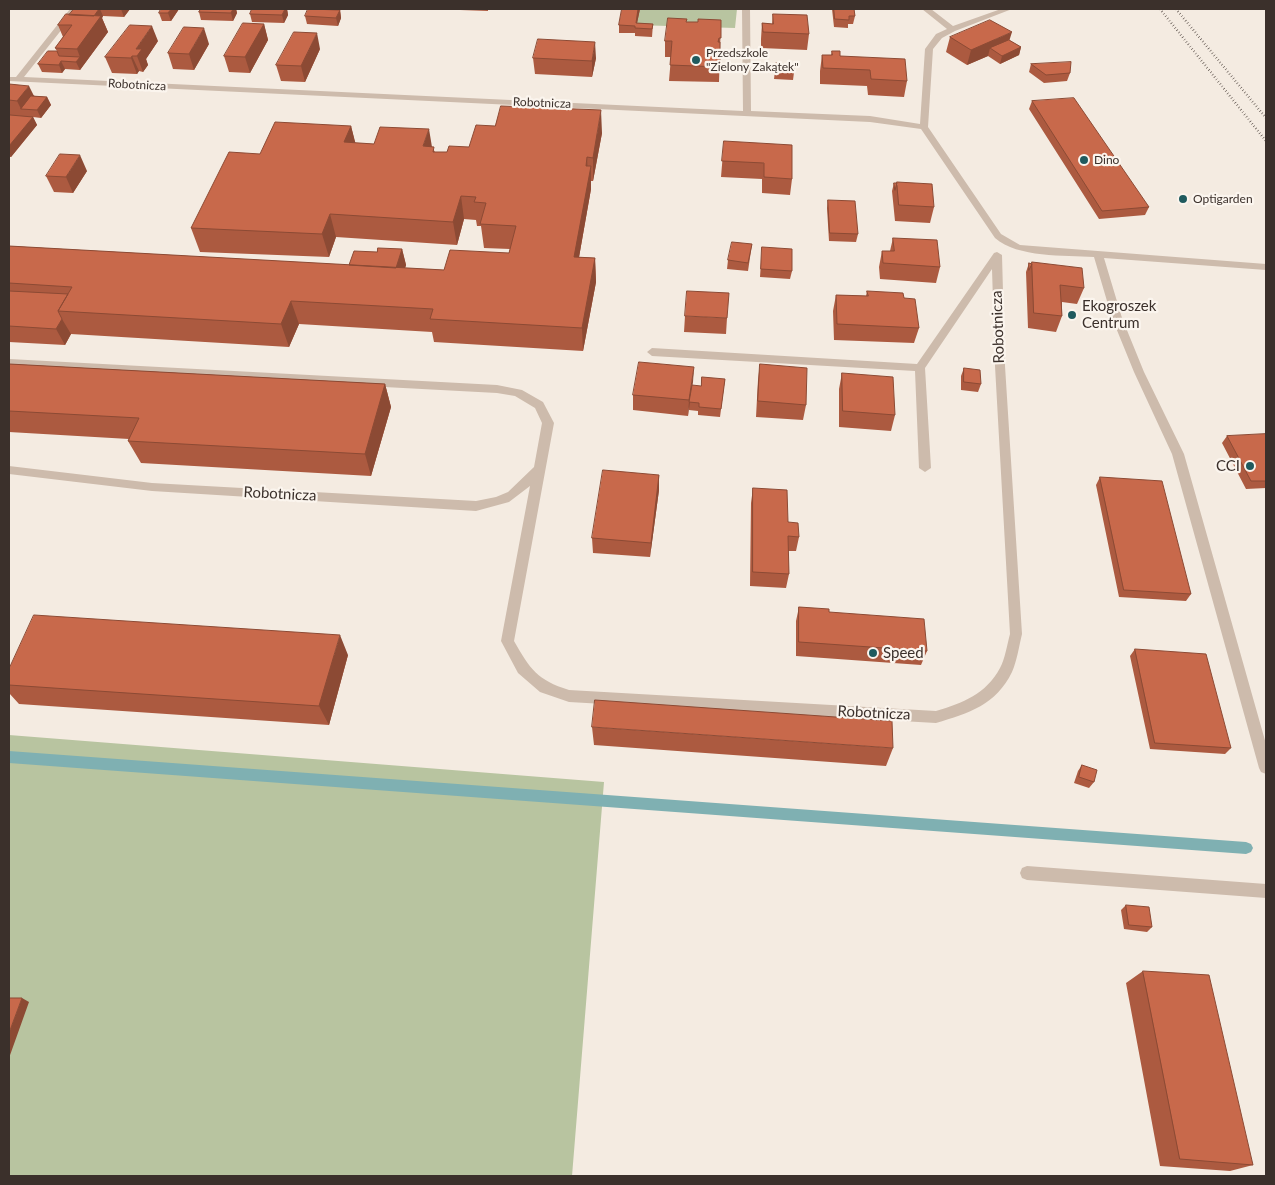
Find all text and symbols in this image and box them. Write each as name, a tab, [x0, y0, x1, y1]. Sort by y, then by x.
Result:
place label: Przedszkole "Zielony Zakątek"	[706, 46, 799, 74]
marker: Przedszkole "Zielony Zakątek"	[690, 54, 702, 66]
street label: Robotnicza	[107, 76, 167, 94]
street label: Robotnicza	[513, 95, 571, 111]
place label: Dino	[1094, 153, 1119, 167]
marker: Dino	[1078, 154, 1090, 166]
place label: Optigarden	[1193, 192, 1253, 206]
marker: Optigarden	[1177, 193, 1189, 205]
street label: Robotnicza	[988, 290, 1008, 364]
place label: Ekogroszek Centrum	[1082, 297, 1156, 332]
marker: Ekogroszek Centrum	[1066, 309, 1078, 321]
place label: CCI	[1216, 457, 1240, 475]
marker: CCI	[1244, 460, 1256, 472]
street label: Robotnicza	[243, 483, 317, 505]
place label: Speed	[883, 644, 924, 662]
marker: Speed	[867, 647, 879, 659]
street label: Robotnicza	[837, 702, 911, 724]

